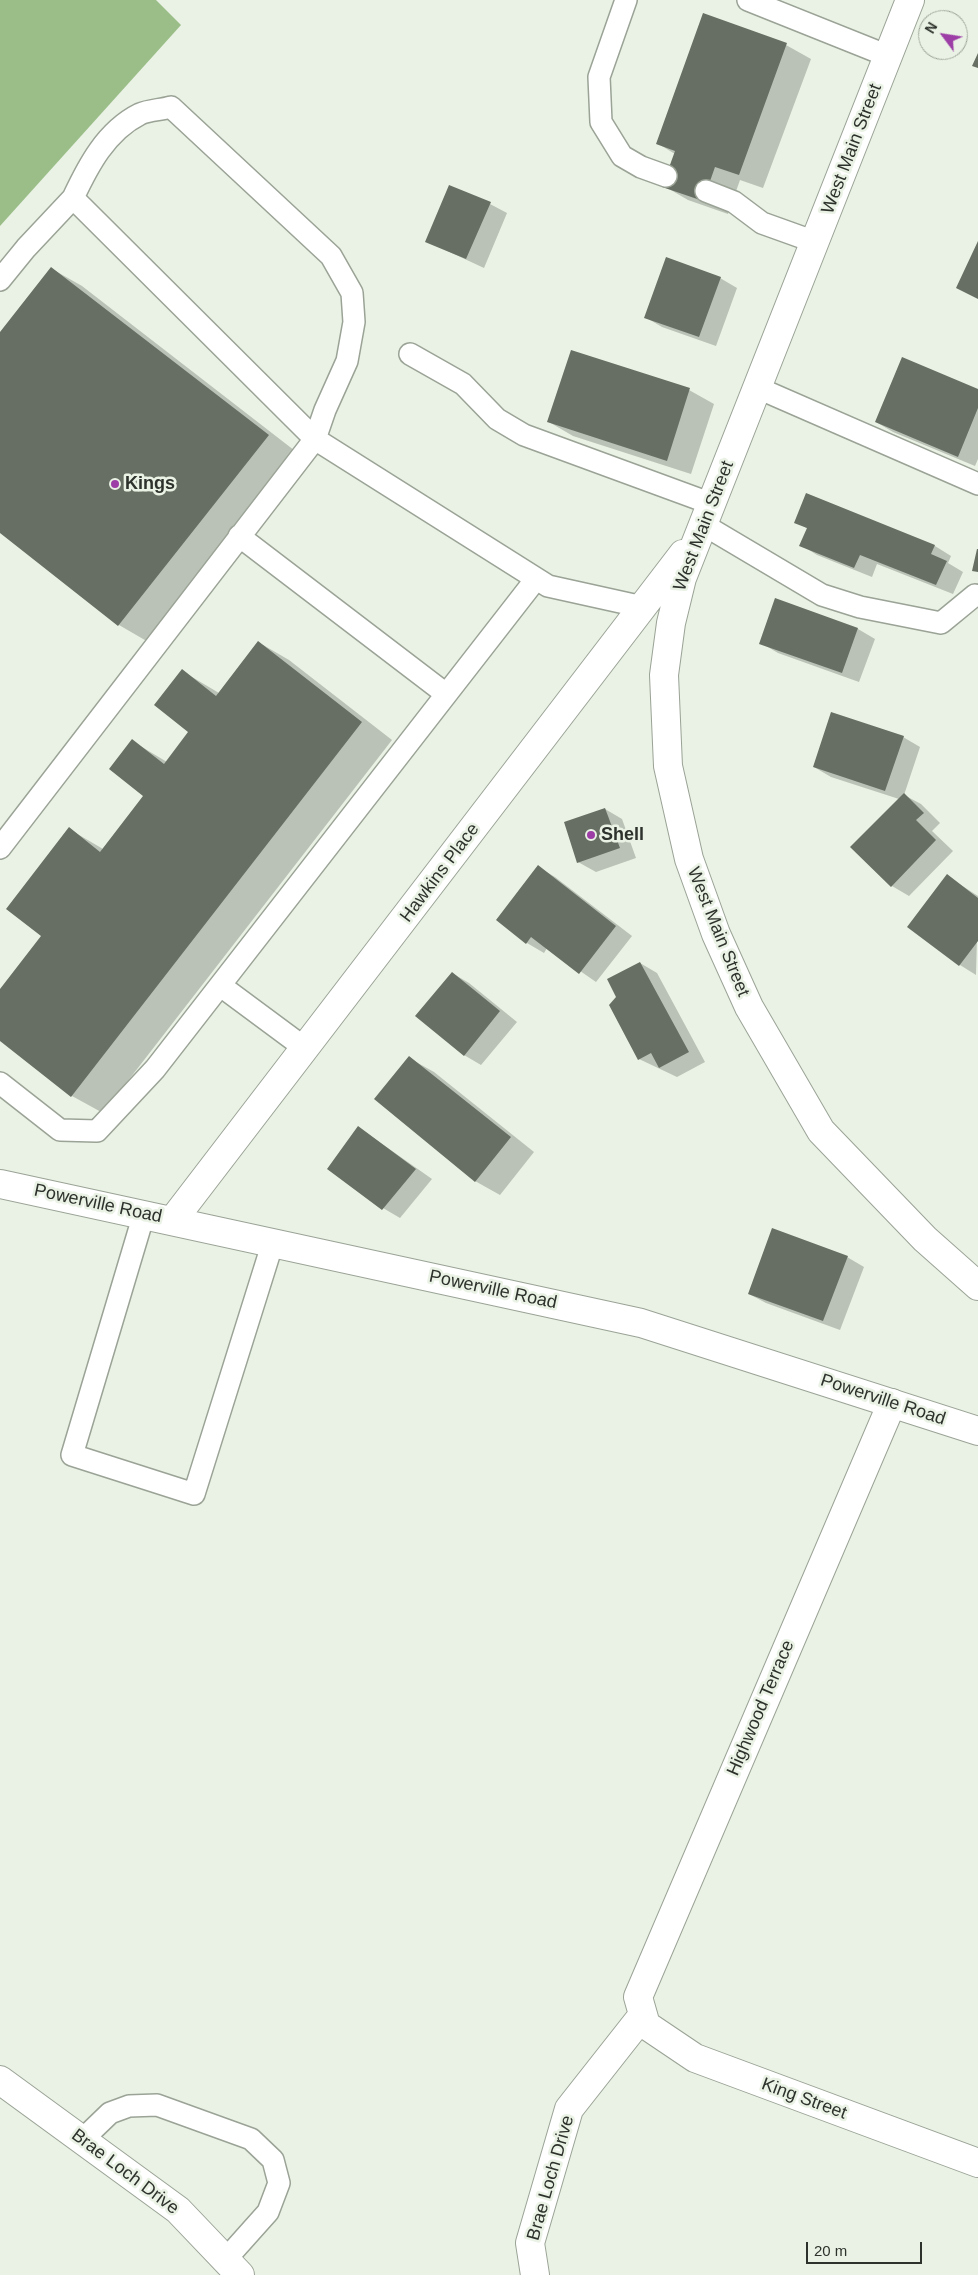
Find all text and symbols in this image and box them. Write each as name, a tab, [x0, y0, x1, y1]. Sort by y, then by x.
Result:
north arrow	[918, 10, 968, 60]
text: N	[922, 19, 940, 36]
street label: West Main Street	[817, 81, 887, 217]
street label: West Main Street	[669, 458, 739, 594]
place label: Kings	[125, 473, 175, 495]
marker: Kings	[109, 478, 121, 490]
street label: Hawkins Place	[396, 819, 484, 927]
place label: Shell	[601, 824, 644, 846]
marker: Shell	[585, 829, 597, 841]
street label: West Main Street	[682, 864, 754, 1000]
street label: Powerville Road	[32, 1180, 164, 1228]
street label: Powerville Road	[427, 1266, 559, 1314]
street label: Powerville Road	[818, 1370, 948, 1430]
street label: Highwood Terrace	[723, 1637, 799, 1779]
street label: King Street	[758, 2074, 850, 2124]
street label: Brae Loch Drive	[523, 2113, 579, 2243]
street label: Brae Loch Drive	[67, 2125, 183, 2219]
scale bar	[808, 2232, 924, 2264]
text: 20 m	[814, 2242, 847, 2259]

